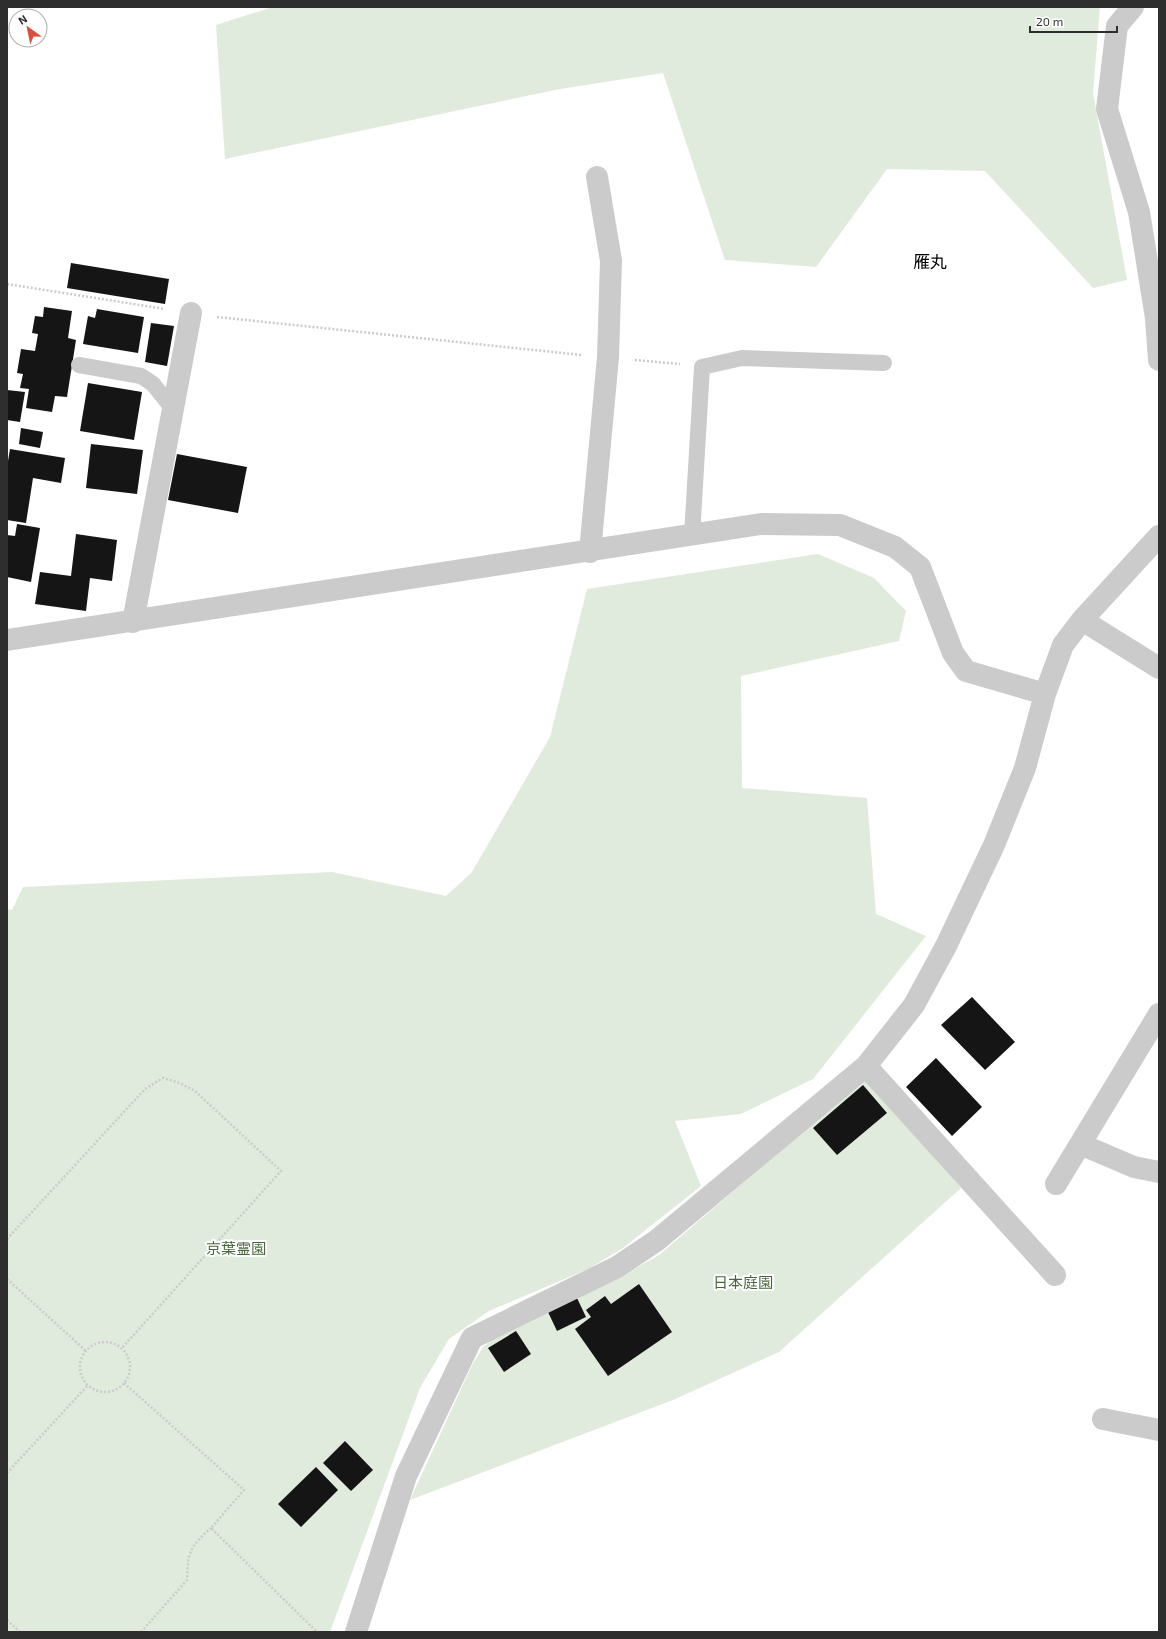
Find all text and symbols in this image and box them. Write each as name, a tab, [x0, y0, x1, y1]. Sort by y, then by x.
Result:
north arrow	[8, 8, 48, 48]
scale bar	[1030, 8, 1117, 34]
text: N	[15, 12, 29, 27]
text: 20 m	[1036, 14, 1063, 28]
district label: 雁丸	[913, 251, 947, 271]
park label: 京葉霊園	[206, 1239, 266, 1257]
park label: 日本庭園	[713, 1273, 773, 1291]

